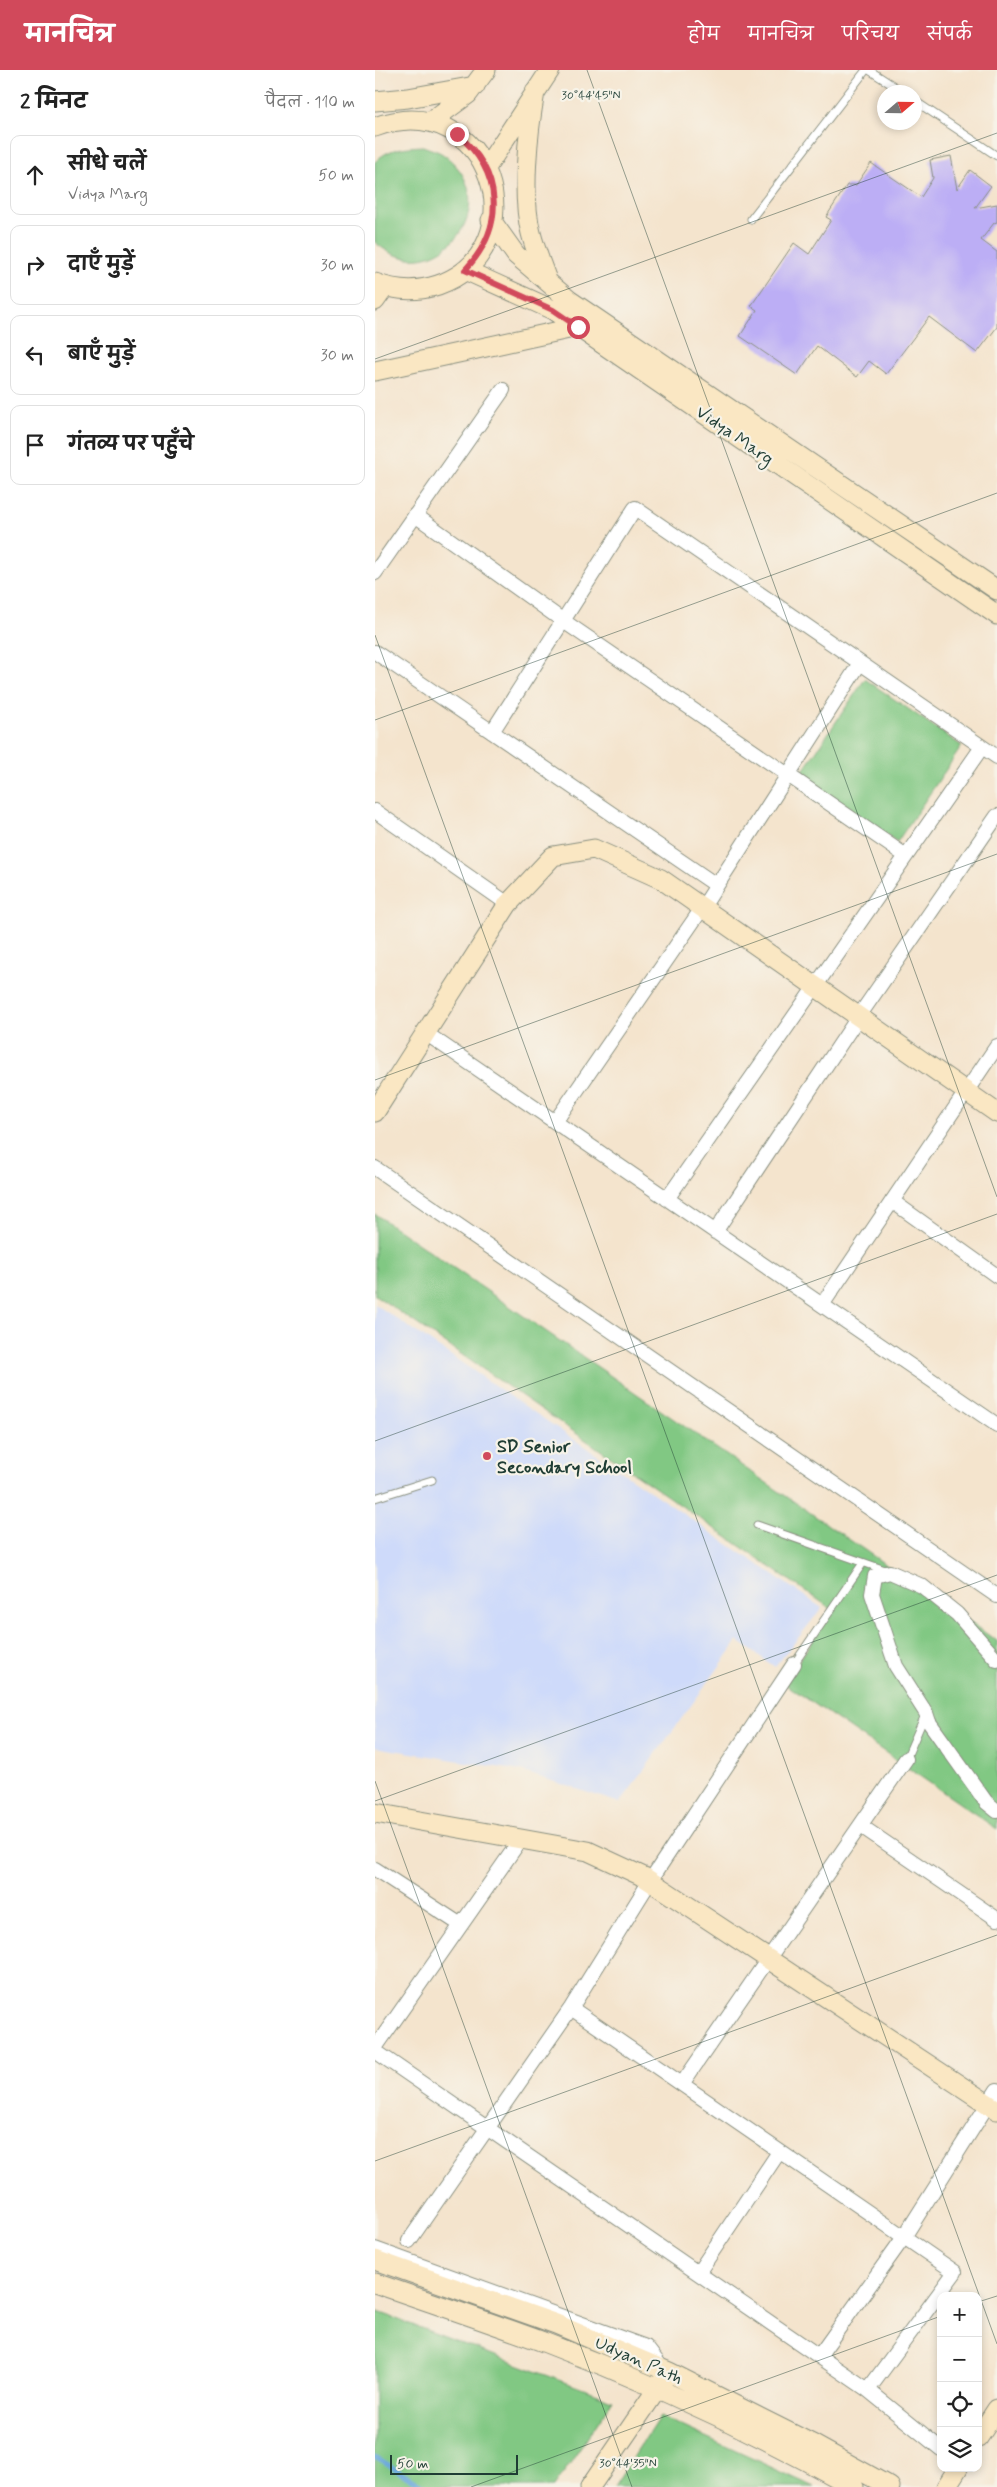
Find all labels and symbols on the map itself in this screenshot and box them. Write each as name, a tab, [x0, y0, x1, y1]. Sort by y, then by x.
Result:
north arrow	[877, 85, 922, 130]
text: 30°44'45"N	[562, 88, 620, 104]
route end	[446, 123, 469, 146]
route start	[567, 316, 590, 339]
street label: Vidya Marg	[690, 400, 778, 472]
place label: SD Senior Secondary School	[497, 1435, 632, 1480]
marker: SD Senior Secondary School	[481, 1450, 493, 1462]
street label: Udyan Path	[591, 2331, 686, 2391]
scale bar	[390, 2452, 517, 2475]
text: 30°44'35"N	[599, 2456, 657, 2472]

